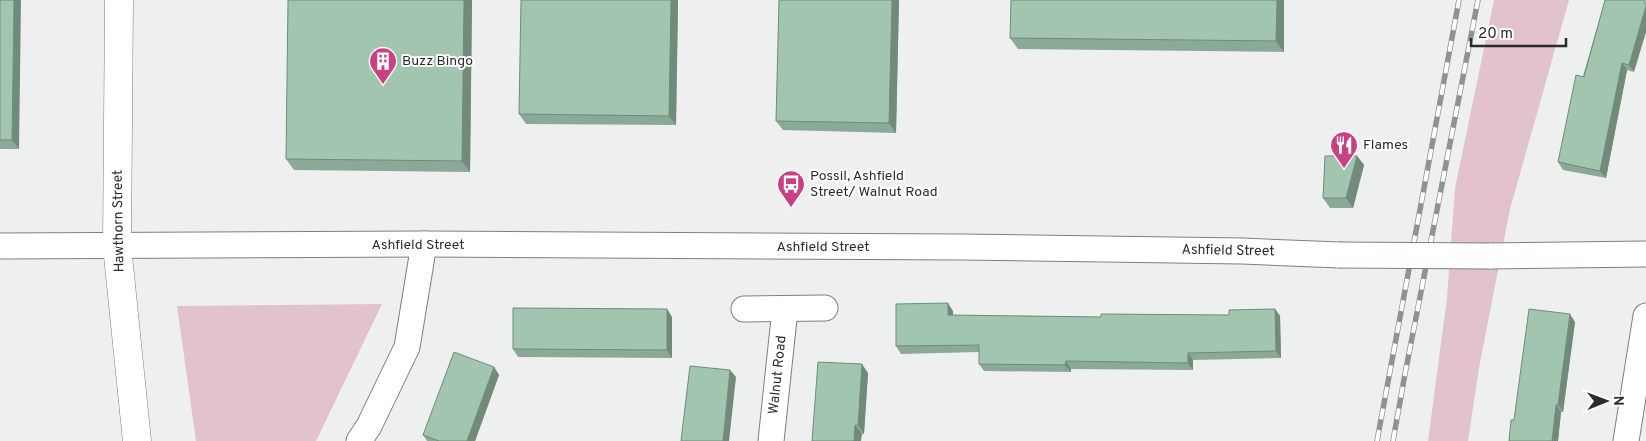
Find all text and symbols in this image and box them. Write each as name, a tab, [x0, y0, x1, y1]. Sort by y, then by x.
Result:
scale bar	[1471, 15, 1566, 47]
text: 20 m	[1478, 25, 1513, 44]
building icon: Buzz Bingo	[368, 46, 398, 85]
place label: Buzz Bingo	[402, 53, 473, 70]
restaurant icon: Flames	[1329, 130, 1359, 169]
place label: Flames	[1363, 137, 1408, 154]
place label: Possil, Ashfield Street/ Walnut Road	[810, 168, 938, 201]
bus stop icon: Possil, Ashfield Street/ Walnut Road	[776, 169, 806, 208]
street label: Hawthorn Street	[110, 170, 128, 272]
street label: Ashfield Street	[371, 237, 465, 254]
street label: Ashfield Street	[776, 239, 870, 256]
street label: Ashfield Street	[1181, 242, 1275, 260]
street label: Walnut Road	[765, 335, 791, 415]
north arrow	[1581, 376, 1631, 426]
text: N	[1609, 396, 1626, 406]

